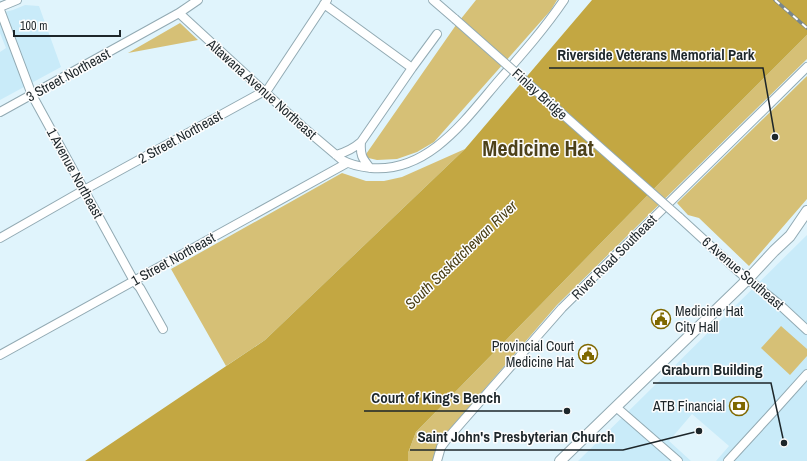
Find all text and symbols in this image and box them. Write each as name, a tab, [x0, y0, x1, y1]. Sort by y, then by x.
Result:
scale bar	[14, 12, 120, 38]
text: 100 m	[20, 18, 47, 34]
street label: Altawana Avenue Northeast	[203, 34, 321, 143]
callout: Riverside Veterans Memorial Park	[549, 41, 763, 68]
text: Riverside Veterans Memorial Park	[557, 44, 755, 65]
street label: 3 Street Northeast	[23, 45, 113, 105]
street label: Finlay Bridge	[509, 64, 571, 124]
street label: 2 Street Northeast	[135, 107, 225, 167]
street label: 1 Avenue Northeast	[43, 125, 107, 221]
district label: Medicine Hat	[482, 133, 594, 163]
water label: South Saskatchewan River	[400, 195, 522, 314]
street label: River Road Southeast	[568, 211, 660, 303]
street label: 1 Street Northeast	[128, 229, 218, 289]
street label: 6 Avenue Southeast	[698, 233, 788, 313]
place label: Medicine Hat City Hall	[675, 302, 743, 336]
public building icon: Medicine Hat City Hall	[650, 308, 672, 330]
place label: Provincial Court Medicine Hat	[492, 337, 574, 371]
public building icon: Provincial Court Medicine Hat	[577, 343, 599, 365]
callout: Graburn Building	[653, 356, 771, 383]
text: Graburn Building	[661, 359, 763, 380]
callout: Court of King's Bench	[364, 384, 509, 411]
text: Court of King's Bench	[371, 387, 501, 408]
bank icon: ATB Financial	[728, 395, 750, 417]
place label: ATB Financial	[652, 397, 725, 415]
callout: Saint John's Presbyterian Church	[410, 423, 623, 450]
text: Saint John's Presbyterian Church	[417, 426, 615, 447]

